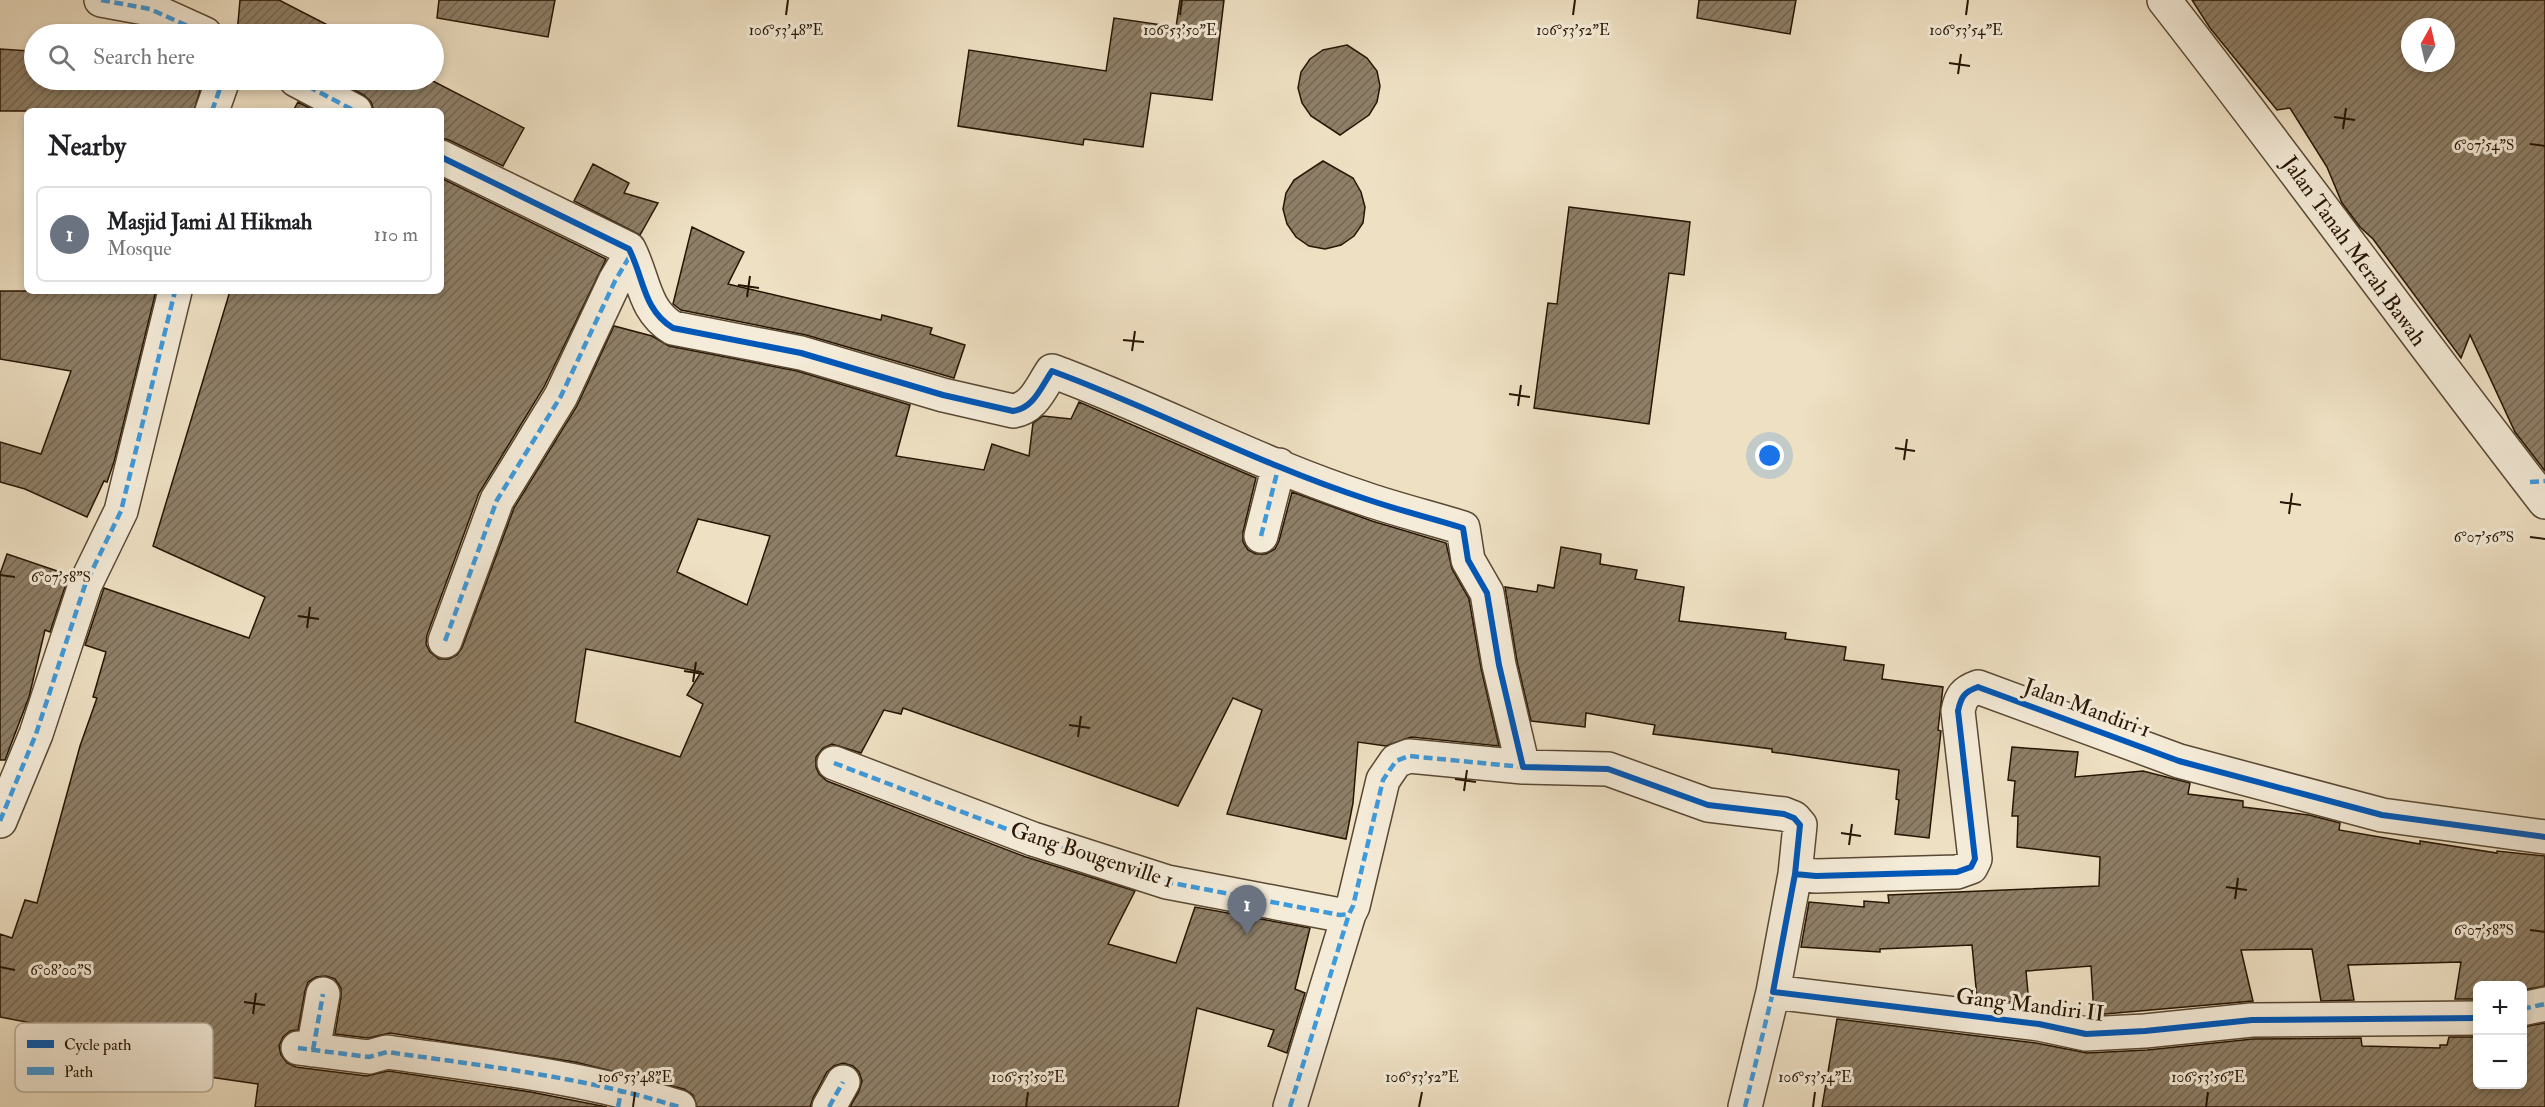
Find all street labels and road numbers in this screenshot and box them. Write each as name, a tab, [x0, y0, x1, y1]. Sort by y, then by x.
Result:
street label: Jalan Tanah Merah Bawah	[2275, 150, 2433, 352]
street label: Jalan Mandiri 1	[2019, 672, 2154, 744]
street label: Gang Bougenville 1	[1007, 815, 1177, 895]
street label: Gang Mandiri II	[1954, 982, 2106, 1028]

